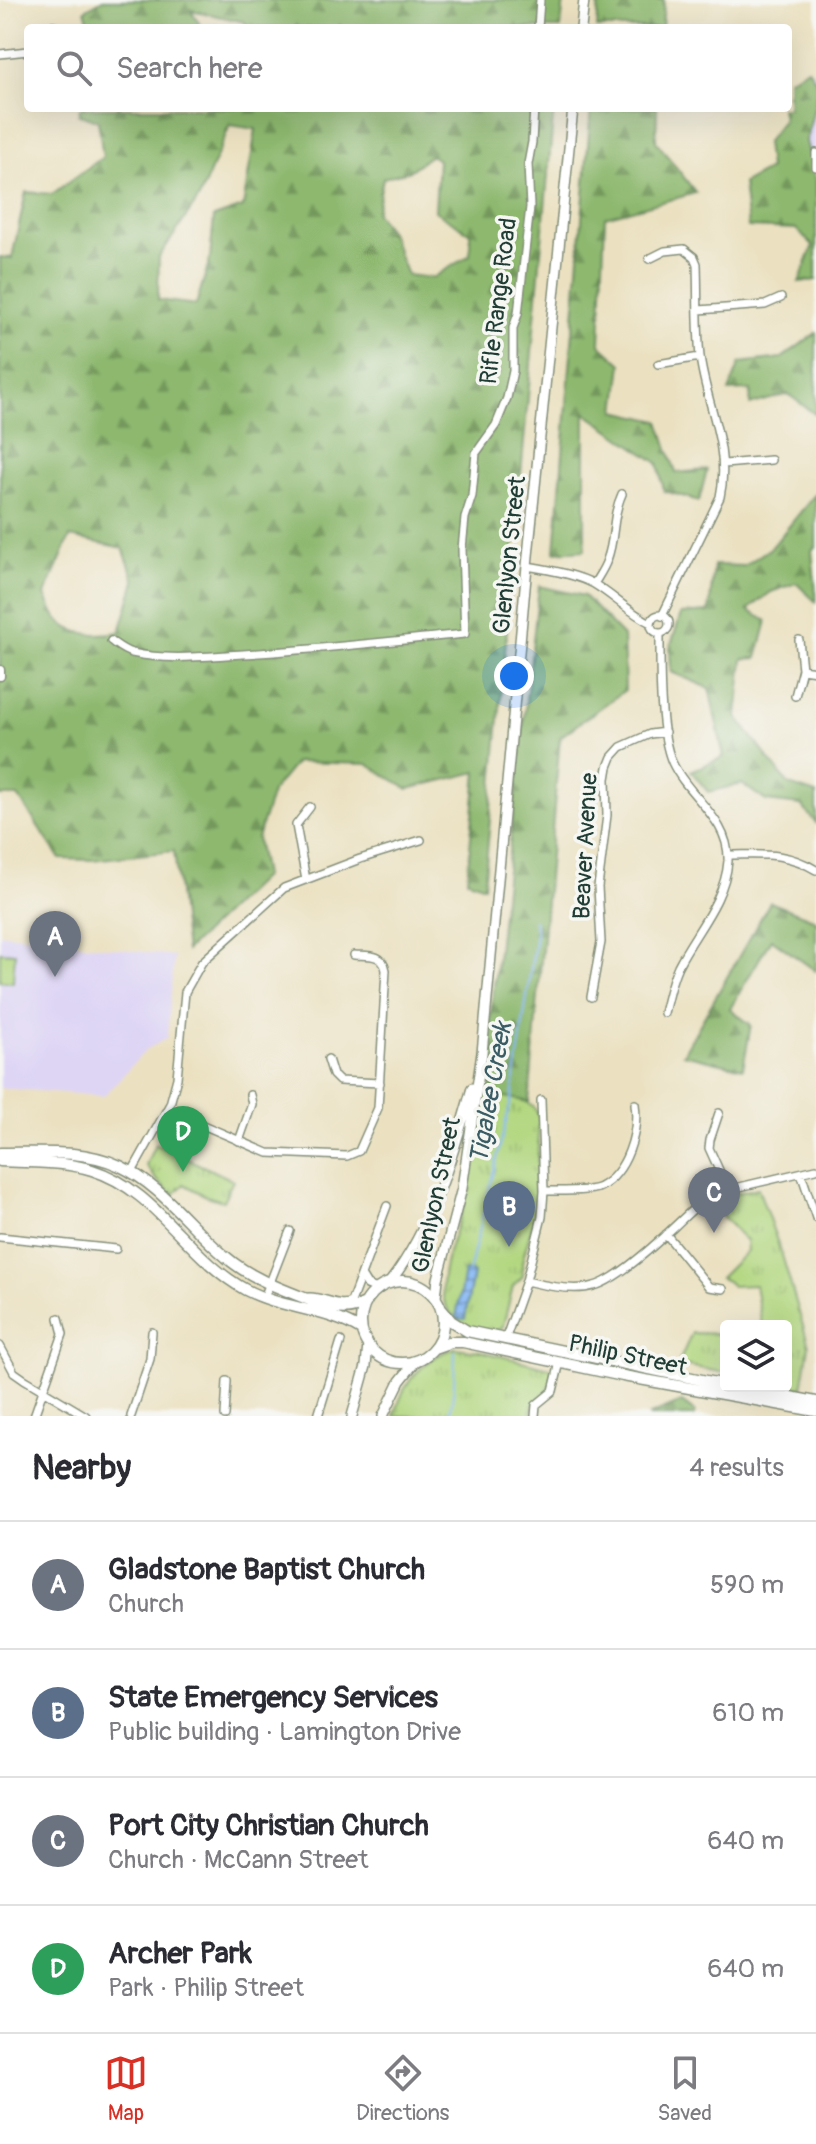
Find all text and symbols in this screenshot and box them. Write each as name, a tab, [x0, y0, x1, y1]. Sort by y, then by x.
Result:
search box	[24, 24, 792, 112]
icon: search	[52, 46, 96, 90]
text: Search here	[116, 50, 263, 87]
street label: Rifle Range Road	[474, 216, 523, 386]
street label: Glenlyon Street	[487, 474, 532, 636]
your location	[494, 656, 534, 696]
street label: Beaver Avenue	[567, 772, 604, 920]
pin: A	[29, 911, 81, 977]
water label: Tigalee Creek	[463, 1018, 520, 1166]
pin: D	[157, 1106, 209, 1172]
street label: Glenlyon Street	[406, 1114, 467, 1276]
pin: C	[688, 1167, 740, 1233]
pin: B	[483, 1181, 535, 1247]
map controls	[720, 1320, 792, 1392]
button: layers	[720, 1320, 792, 1392]
street label: Philip Street	[566, 1329, 690, 1382]
text: Nearby	[32, 1447, 131, 1490]
text: 4 results	[689, 1452, 784, 1484]
text: Gladstone Baptist Church	[108, 1551, 425, 1588]
text: A	[50, 1569, 66, 1601]
text: 590 m	[710, 1569, 784, 1601]
text: Church	[108, 1588, 184, 1620]
text: State Emergency Services	[108, 1679, 438, 1716]
text: B	[51, 1697, 65, 1729]
text: 610 m	[712, 1697, 784, 1729]
text: Public building · Lamington Drive	[108, 1716, 461, 1748]
text: Port City Christian Church	[108, 1807, 429, 1844]
text: C	[50, 1825, 66, 1857]
text: 640 m	[707, 1825, 784, 1857]
text: Church · McCann Street	[108, 1844, 369, 1876]
text: Archer Park	[108, 1935, 252, 1972]
text: D	[50, 1953, 66, 1985]
text: 640 m	[707, 1953, 784, 1985]
text: Park · Philip Street	[108, 1972, 304, 2004]
tab: Map	[104, 2051, 148, 2127]
tab: Directions	[356, 2051, 449, 2127]
tab: Saved	[657, 2051, 712, 2127]

